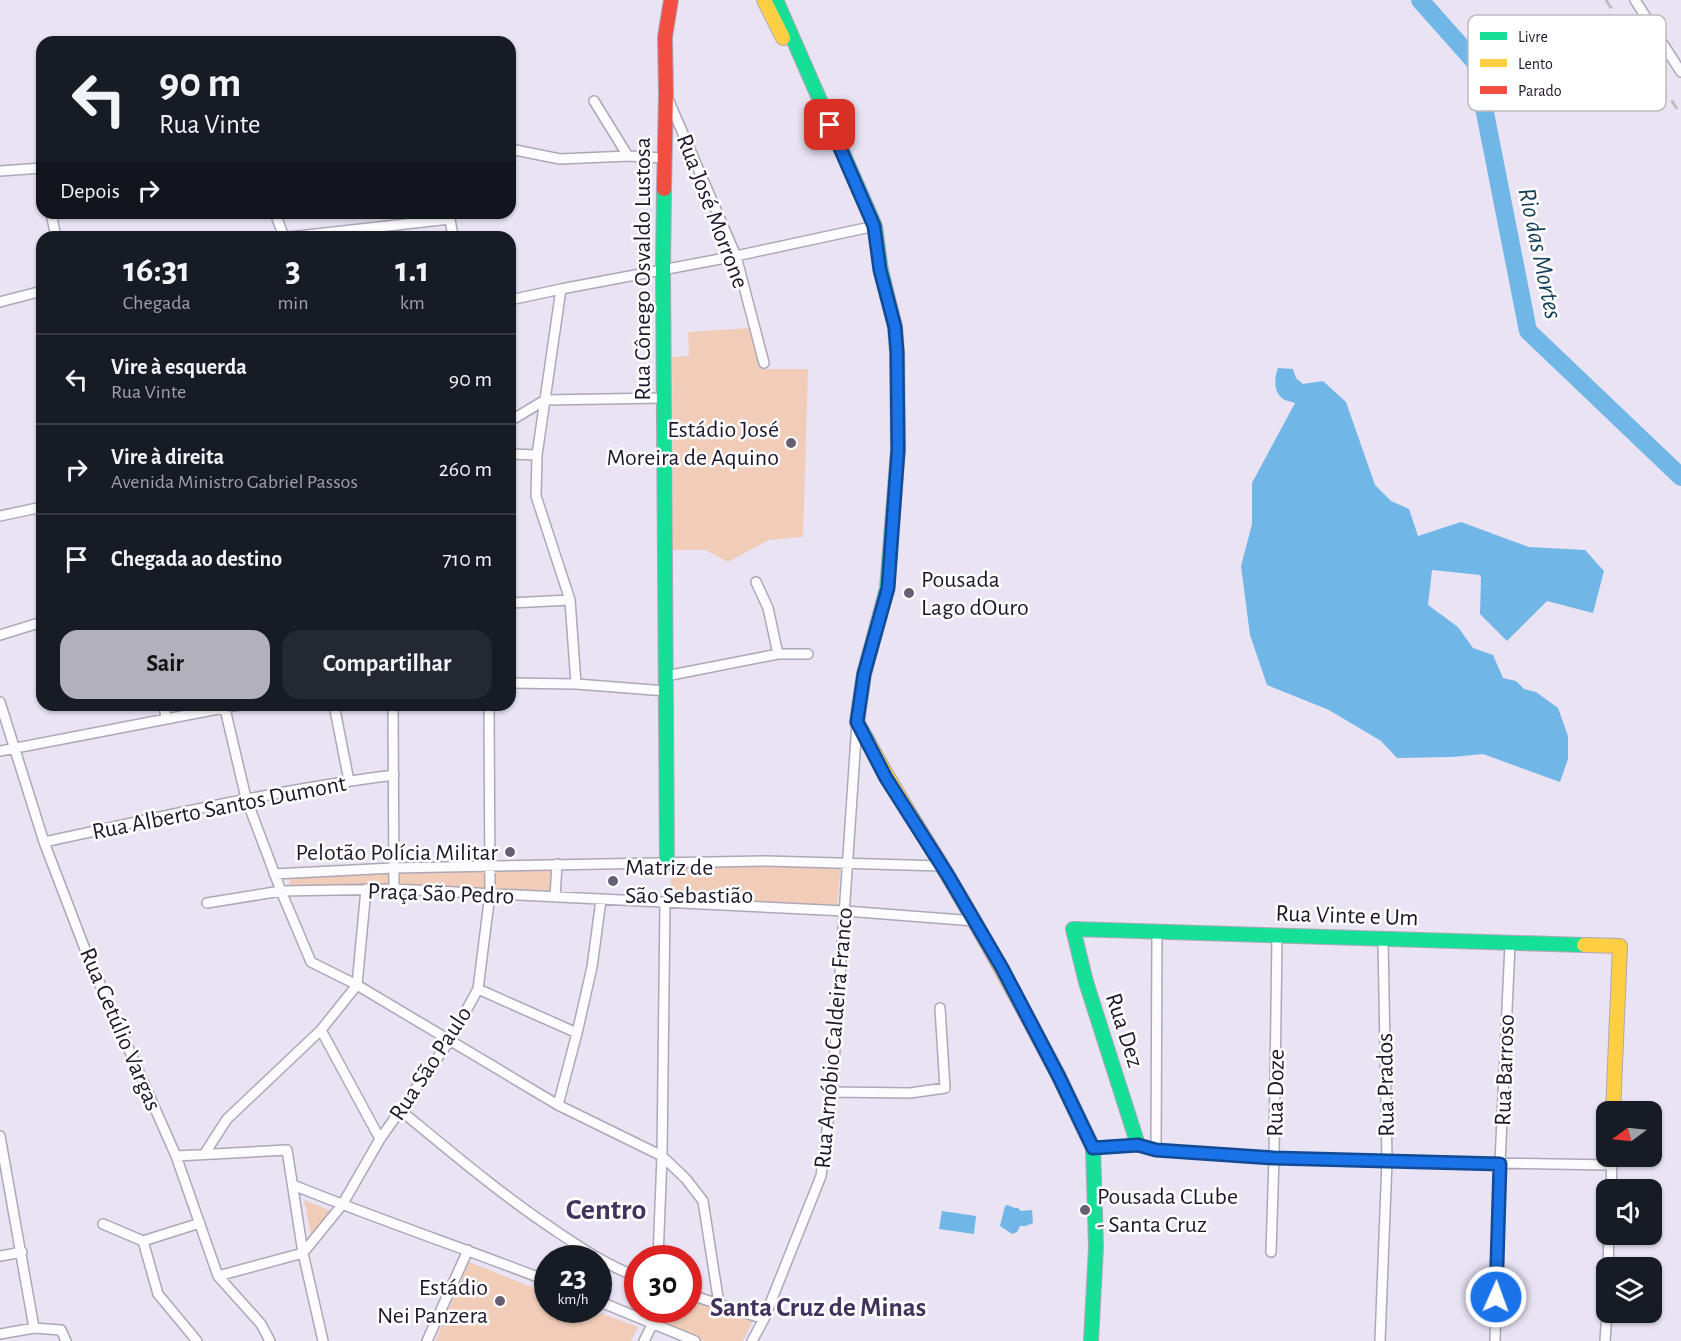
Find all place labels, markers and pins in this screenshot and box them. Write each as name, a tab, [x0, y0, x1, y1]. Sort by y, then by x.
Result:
pin	[804, 99, 855, 150]
place label: Estádio José Moreira de Aquino	[606, 418, 779, 470]
marker: Estádio José Moreira de Aquino	[784, 436, 798, 450]
place label: Pousada Lago dOuro	[921, 568, 1029, 620]
marker: Pousada Lago dOuro	[902, 586, 916, 600]
place label: Pelotão Polícia Militar	[295, 841, 498, 865]
marker: Pelotão Polícia Militar	[503, 845, 517, 859]
place label: Matriz de São Sebastião	[625, 856, 753, 908]
marker: Matriz de São Sebastião	[606, 874, 620, 888]
place label: Pousada CLube - Santa Cruz	[1097, 1185, 1238, 1237]
marker: Pousada CLube - Santa Cruz	[1078, 1203, 1092, 1217]
place label: Estádio Nei Panzera	[377, 1276, 488, 1328]
marker: Estádio Nei Panzera	[493, 1294, 507, 1308]

